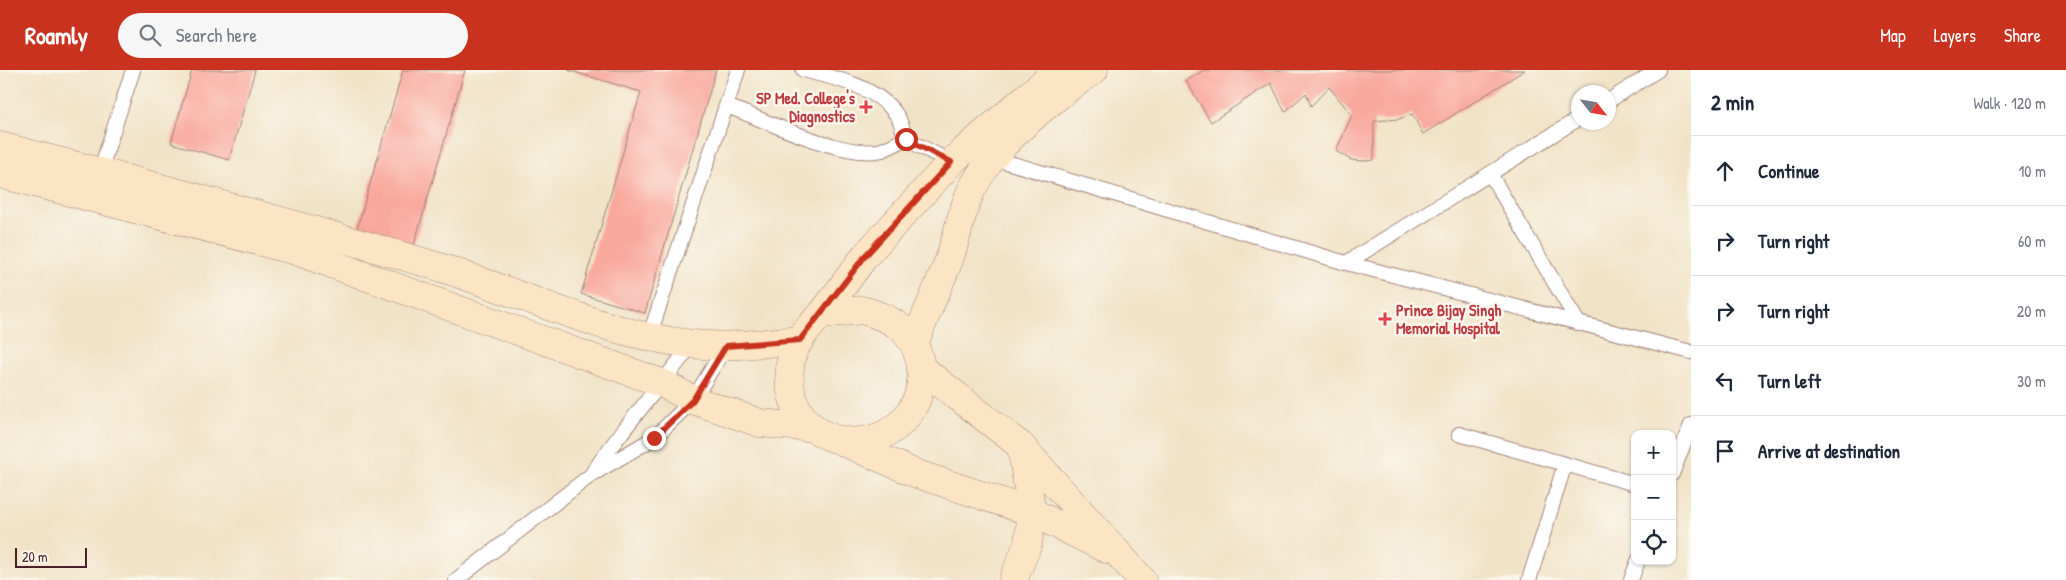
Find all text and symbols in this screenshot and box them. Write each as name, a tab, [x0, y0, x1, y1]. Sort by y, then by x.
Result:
search box	[118, 13, 468, 58]
text: Roamly	[25, 19, 88, 51]
icon: search	[136, 21, 164, 49]
text: Search here	[176, 22, 257, 48]
text: Map	[1880, 23, 1906, 48]
text: Layers	[1934, 23, 1976, 48]
text: Share	[2004, 23, 2041, 48]
north arrow	[1571, 85, 1616, 130]
place label: SP Med. College's Diagnostics	[756, 87, 856, 128]
text: 2 min	[1711, 88, 1754, 117]
text: Walk · 120 m	[1973, 92, 2046, 114]
marker: SP Med. College's Diagnostics	[859, 100, 873, 114]
route start	[895, 128, 918, 151]
icon: ahead	[1711, 157, 1739, 185]
text: Continue	[1758, 158, 1819, 184]
text: 10 m	[2018, 160, 2046, 182]
icon: right	[1711, 227, 1739, 255]
text: Turn right	[1758, 228, 1829, 254]
text: 60 m	[2018, 230, 2046, 252]
icon: right	[1711, 297, 1739, 325]
text: Turn right	[1758, 298, 1829, 324]
place label: Prince Bijay Singh Memorial Hospital	[1396, 299, 1501, 340]
text: 20 m	[2017, 300, 2046, 322]
marker: Prince Bijay Singh Memorial Hospital	[1378, 312, 1392, 326]
icon: left	[1711, 367, 1739, 395]
text: Turn left	[1758, 368, 1821, 394]
text: 30 m	[2017, 370, 2046, 392]
route end	[643, 427, 666, 450]
map controls	[1631, 430, 1676, 565]
button: +	[1631, 430, 1676, 475]
icon: arrive	[1711, 437, 1739, 465]
text: Arrive at destination	[1758, 438, 1900, 464]
button: −	[1631, 475, 1676, 520]
button: locate	[1631, 520, 1676, 565]
scale bar	[15, 545, 88, 568]
text: 20 m	[22, 547, 48, 566]

